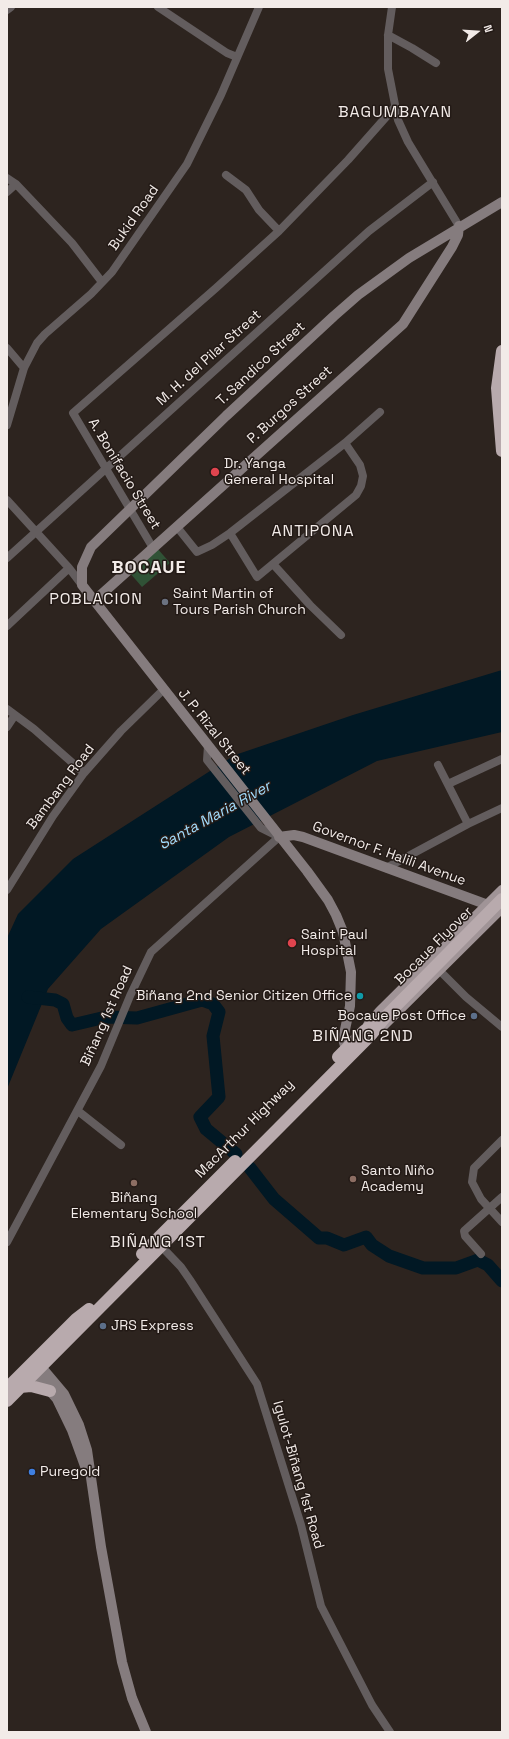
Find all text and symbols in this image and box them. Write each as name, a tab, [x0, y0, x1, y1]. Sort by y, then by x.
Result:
north arrow	[457, 12, 497, 52]
text: N	[481, 23, 496, 34]
district label: BAGUMBAYAN	[338, 103, 452, 123]
street label: Bukid Road	[105, 182, 163, 254]
street label: M. H. del Pilar Street	[153, 307, 265, 409]
street label: T. Sandico Street	[213, 319, 309, 409]
street label: P. Burgos Street	[244, 363, 336, 447]
street label: A. Bonifacio Street	[84, 415, 164, 533]
place label: Dr. Yanga General Hospital	[224, 456, 334, 488]
marker: Dr. Yanga General Hospital	[209, 466, 221, 478]
district label: ANTIPONA	[271, 522, 355, 542]
district label: BOCAUE	[112, 557, 186, 579]
place label: Saint Martin of Tours Parish Church	[173, 586, 306, 618]
district label: POBLACION	[49, 590, 143, 610]
marker: Saint Martin of Tours Parish Church	[160, 597, 170, 607]
street label: J. P. Rizal Street	[174, 685, 254, 779]
street label: Bambang Road	[24, 741, 98, 833]
water label: Santa Maria River	[156, 778, 274, 854]
street label: Governor F. Halili Avenue	[310, 818, 468, 890]
street label: Bocaue Flyover	[392, 904, 476, 988]
place label: Saint Paul Hospital	[301, 927, 368, 960]
marker: Saint Paul Hospital	[286, 937, 298, 949]
street label: Biñang 1st Road	[77, 963, 137, 1069]
place label: Biñang 2nd Senior Citizen Office	[136, 988, 352, 1004]
marker: Biñang 2nd Senior Citizen Office	[355, 991, 365, 1001]
place label: Bocaue Post Office	[337, 1008, 466, 1024]
marker: Bocaue Post Office	[469, 1011, 479, 1021]
district label: BIÑANG 2ND	[312, 1027, 414, 1047]
street label: MacArthur Highway	[192, 1076, 298, 1182]
place label: Santo Niño Academy	[361, 1163, 434, 1196]
marker: Santo Niño Academy	[348, 1174, 358, 1184]
marker: Biñang Elementary School	[129, 1178, 139, 1188]
place label: Biñang Elementary School	[71, 1190, 197, 1222]
district label: BIÑANG 1ST	[110, 1233, 206, 1253]
place label: JRS Express	[111, 1318, 194, 1334]
marker: JRS Express	[98, 1321, 108, 1331]
street label: Igulot-Biñang 1st Road	[269, 1399, 327, 1551]
place label: Puregold	[40, 1464, 100, 1480]
marker: Puregold	[27, 1467, 37, 1477]

